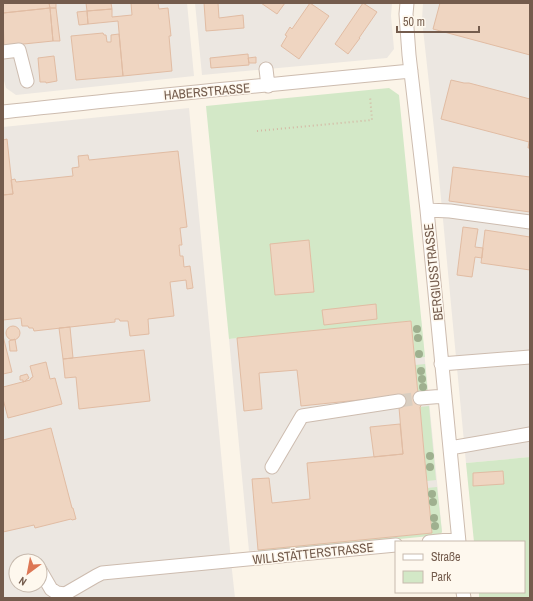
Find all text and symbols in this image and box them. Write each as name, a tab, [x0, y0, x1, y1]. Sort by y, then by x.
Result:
scale bar	[397, 8, 479, 34]
text: 50 m	[403, 14, 425, 30]
street label: HABERSTRASSE	[163, 79, 251, 104]
street label: BERGIUSSTRASSE	[420, 222, 447, 321]
street label: WILLSTÄTTERSTRASSE	[252, 539, 374, 568]
legend	[395, 541, 525, 593]
text: Straße	[431, 549, 461, 565]
north arrow	[8, 553, 48, 593]
text: Park	[431, 569, 451, 585]
text: N	[16, 574, 29, 589]

